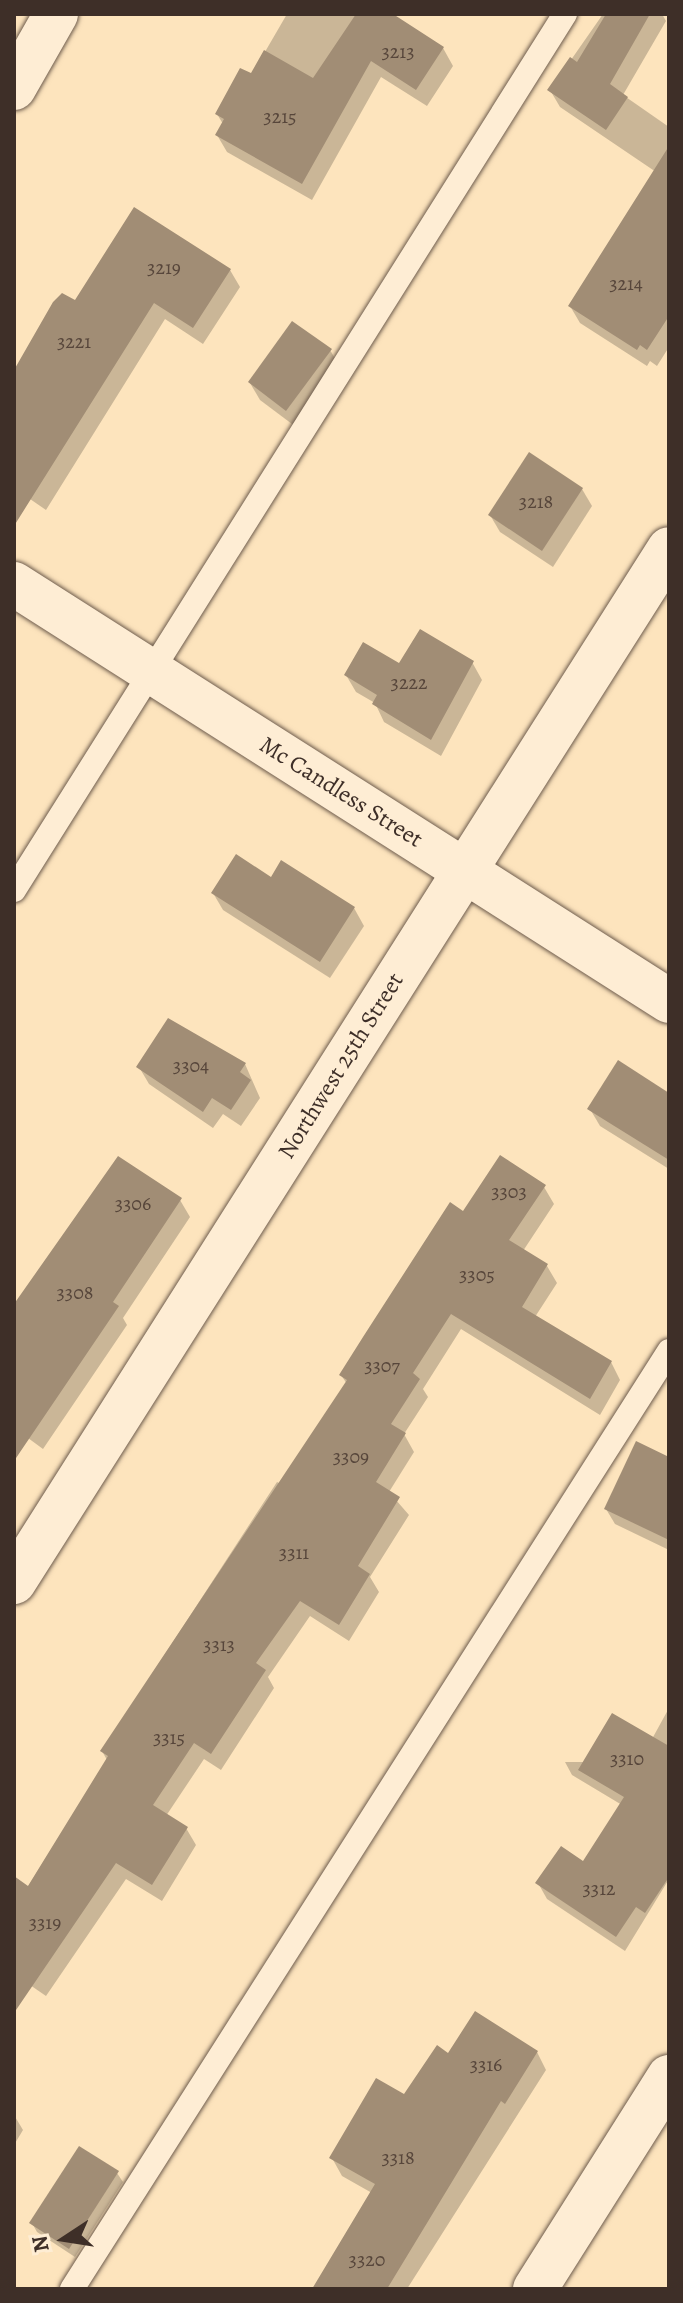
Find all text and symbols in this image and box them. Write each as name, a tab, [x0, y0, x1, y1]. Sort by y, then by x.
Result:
house number: 3213	[382, 39, 414, 63]
house number: 3215	[263, 104, 297, 128]
house number: 3219	[147, 255, 181, 279]
house number: 3214	[609, 271, 643, 295]
house number: 3221	[57, 329, 91, 353]
house number: 3218	[519, 489, 553, 513]
house number: 3222	[391, 670, 427, 694]
street label: Mc Candless Street	[254, 730, 428, 854]
street label: Northwest 25th Street	[272, 968, 410, 1164]
house number: 3304	[173, 1053, 209, 1077]
house number: 3303	[491, 1179, 527, 1203]
house number: 3306	[115, 1191, 151, 1215]
house number: 3305	[459, 1262, 495, 1286]
house number: 3308	[57, 1280, 93, 1304]
house number: 3307	[364, 1353, 400, 1377]
house number: 3309	[333, 1444, 369, 1468]
house number: 3311	[279, 1540, 309, 1564]
house number: 3313	[203, 1632, 235, 1656]
house number: 3315	[153, 1725, 185, 1749]
house number: 3310	[610, 1746, 644, 1770]
house number: 3312	[583, 1876, 615, 1900]
house number: 3319	[29, 1910, 61, 1934]
house number: 3316	[470, 2052, 502, 2076]
house number: 3318	[381, 2145, 415, 2169]
north arrow	[24, 2199, 104, 2279]
text: N	[24, 2233, 57, 2255]
house number: 3320	[349, 2247, 385, 2271]

